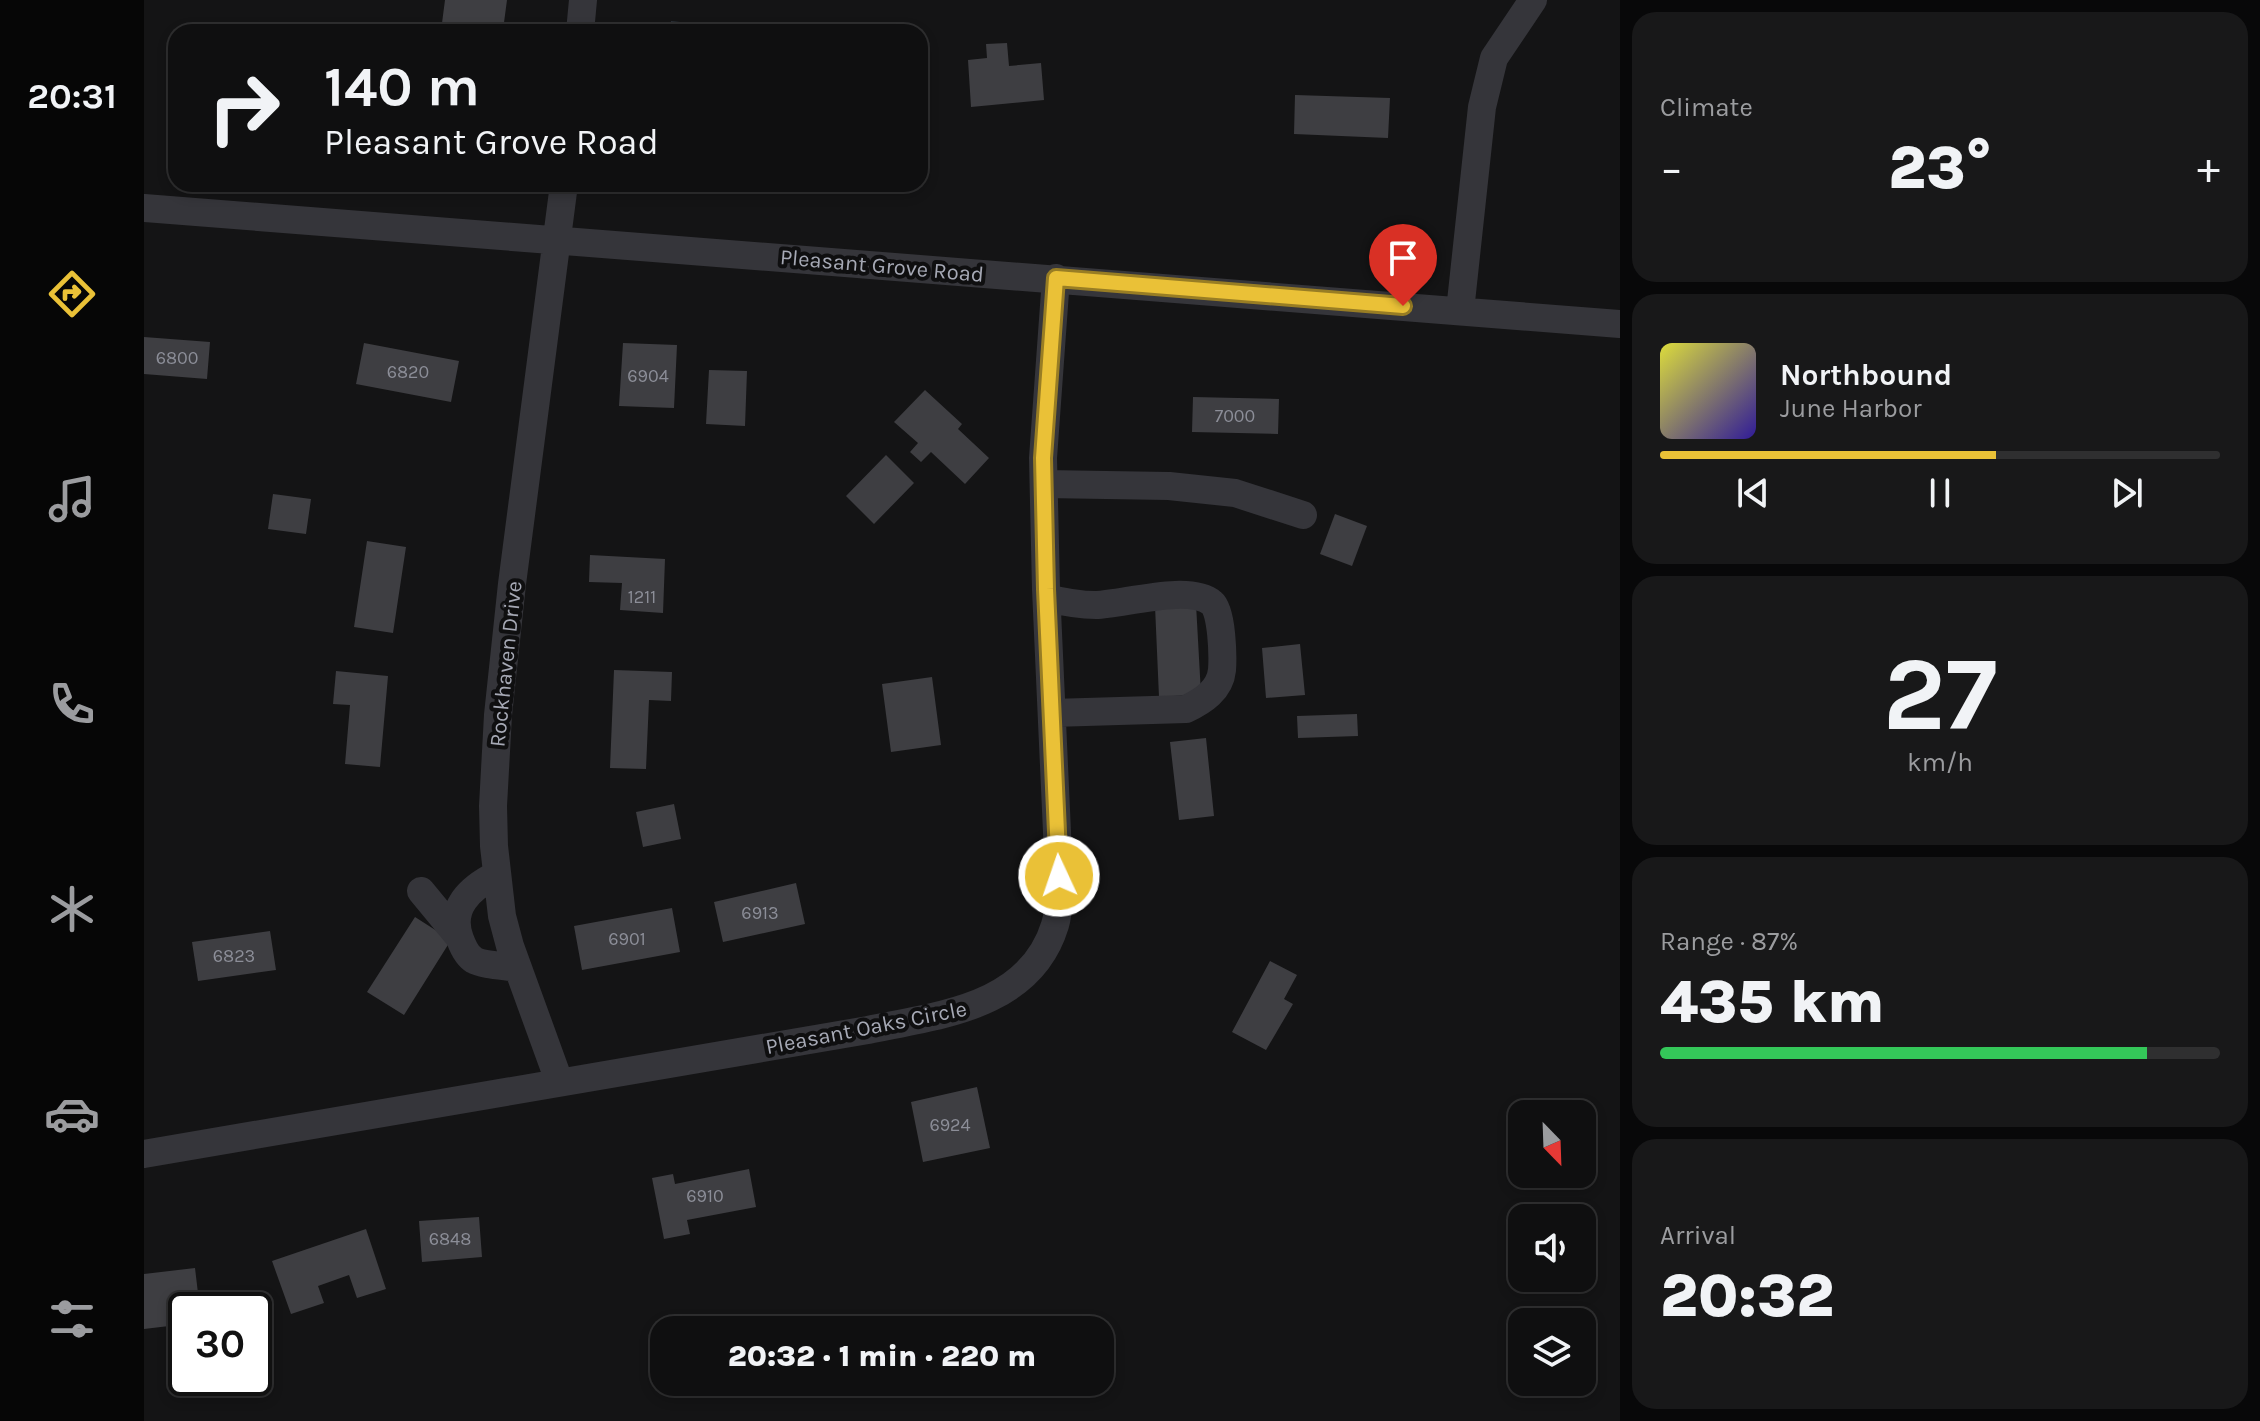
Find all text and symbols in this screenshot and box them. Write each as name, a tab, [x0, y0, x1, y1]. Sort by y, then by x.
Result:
text: 140 m	[324, 54, 480, 119]
icon: right	[192, 56, 296, 160]
text: 20:31	[27, 75, 117, 117]
text: Climate	[1660, 92, 1753, 123]
text: Pleasant Grove Road	[324, 121, 659, 163]
text: 23°	[1888, 133, 1992, 203]
text: −	[1660, 143, 1683, 194]
text: +	[2197, 143, 2220, 194]
pin	[1369, 224, 1437, 306]
icon: arrive	[1381, 236, 1425, 280]
street label: Pleasant Grove Road	[779, 244, 985, 288]
icon: directions	[44, 266, 100, 322]
house number: 6800	[156, 347, 198, 369]
text: Northbound	[1780, 357, 1952, 393]
house number: 6820	[387, 361, 429, 383]
house number: 6904	[627, 365, 669, 387]
text: June Harbor	[1780, 393, 1922, 424]
house number: 7000	[1215, 405, 1255, 427]
icon: music	[44, 471, 100, 527]
icon: previous	[1731, 471, 1775, 515]
icon: pause	[1918, 471, 1962, 515]
icon: next	[2105, 471, 2149, 515]
street label: Rockhaven Drive	[484, 580, 528, 748]
house number: 1211	[628, 586, 656, 608]
text: 27	[1883, 634, 1997, 755]
icon: phone	[44, 676, 100, 732]
text: km/h	[1907, 747, 1973, 778]
position arrow	[1017, 834, 1101, 918]
icon: climate	[44, 881, 100, 937]
house number: 6913	[741, 902, 779, 924]
text: Range · 87%	[1660, 926, 1798, 957]
house number: 6901	[608, 928, 646, 950]
house number: 6823	[213, 945, 255, 967]
text: 435 km	[1660, 967, 1885, 1037]
street label: Pleasant Oaks Circle	[763, 996, 969, 1060]
icon: car	[44, 1086, 100, 1142]
north arrow	[1508, 1100, 1596, 1188]
map controls	[1508, 1100, 1596, 1396]
house number: 6924	[929, 1114, 971, 1136]
house number: 6910	[686, 1185, 724, 1207]
button: sound	[1508, 1204, 1596, 1292]
text: Arrival	[1660, 1220, 1736, 1251]
house number: 6848	[429, 1228, 471, 1250]
text: 20:32	[1660, 1261, 1834, 1331]
icon: filters	[44, 1291, 100, 1347]
speed limit sign: 30	[168, 1292, 272, 1396]
button: layers	[1508, 1308, 1596, 1396]
text: 20:32 · 1 min · 220 m	[728, 1338, 1036, 1374]

